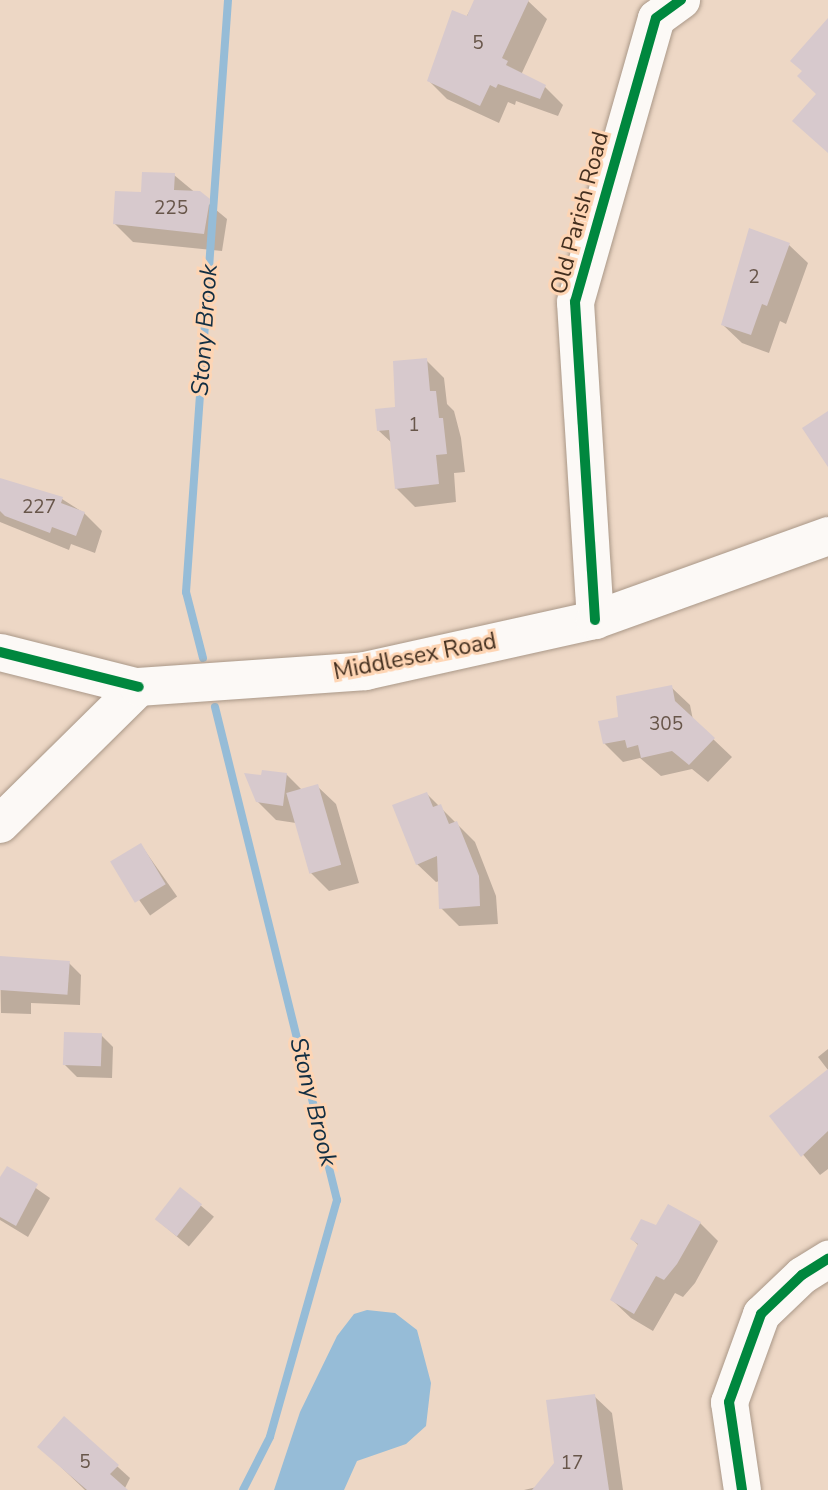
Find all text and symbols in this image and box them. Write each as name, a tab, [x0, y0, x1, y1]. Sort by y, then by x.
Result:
house number: 5	[472, 33, 484, 55]
street label: Old Parish Road	[545, 129, 615, 297]
house number: 225	[154, 198, 188, 220]
water label: Stony Brook	[186, 263, 224, 397]
house number: 2	[748, 267, 760, 289]
house number: 1	[408, 415, 420, 437]
house number: 227	[22, 497, 56, 519]
street label: Middlesex Road	[331, 628, 499, 686]
house number: 305	[649, 714, 683, 736]
water label: Stony Brook	[283, 1035, 343, 1169]
house number: 5	[79, 1452, 91, 1474]
house number: 17	[561, 1453, 583, 1475]

